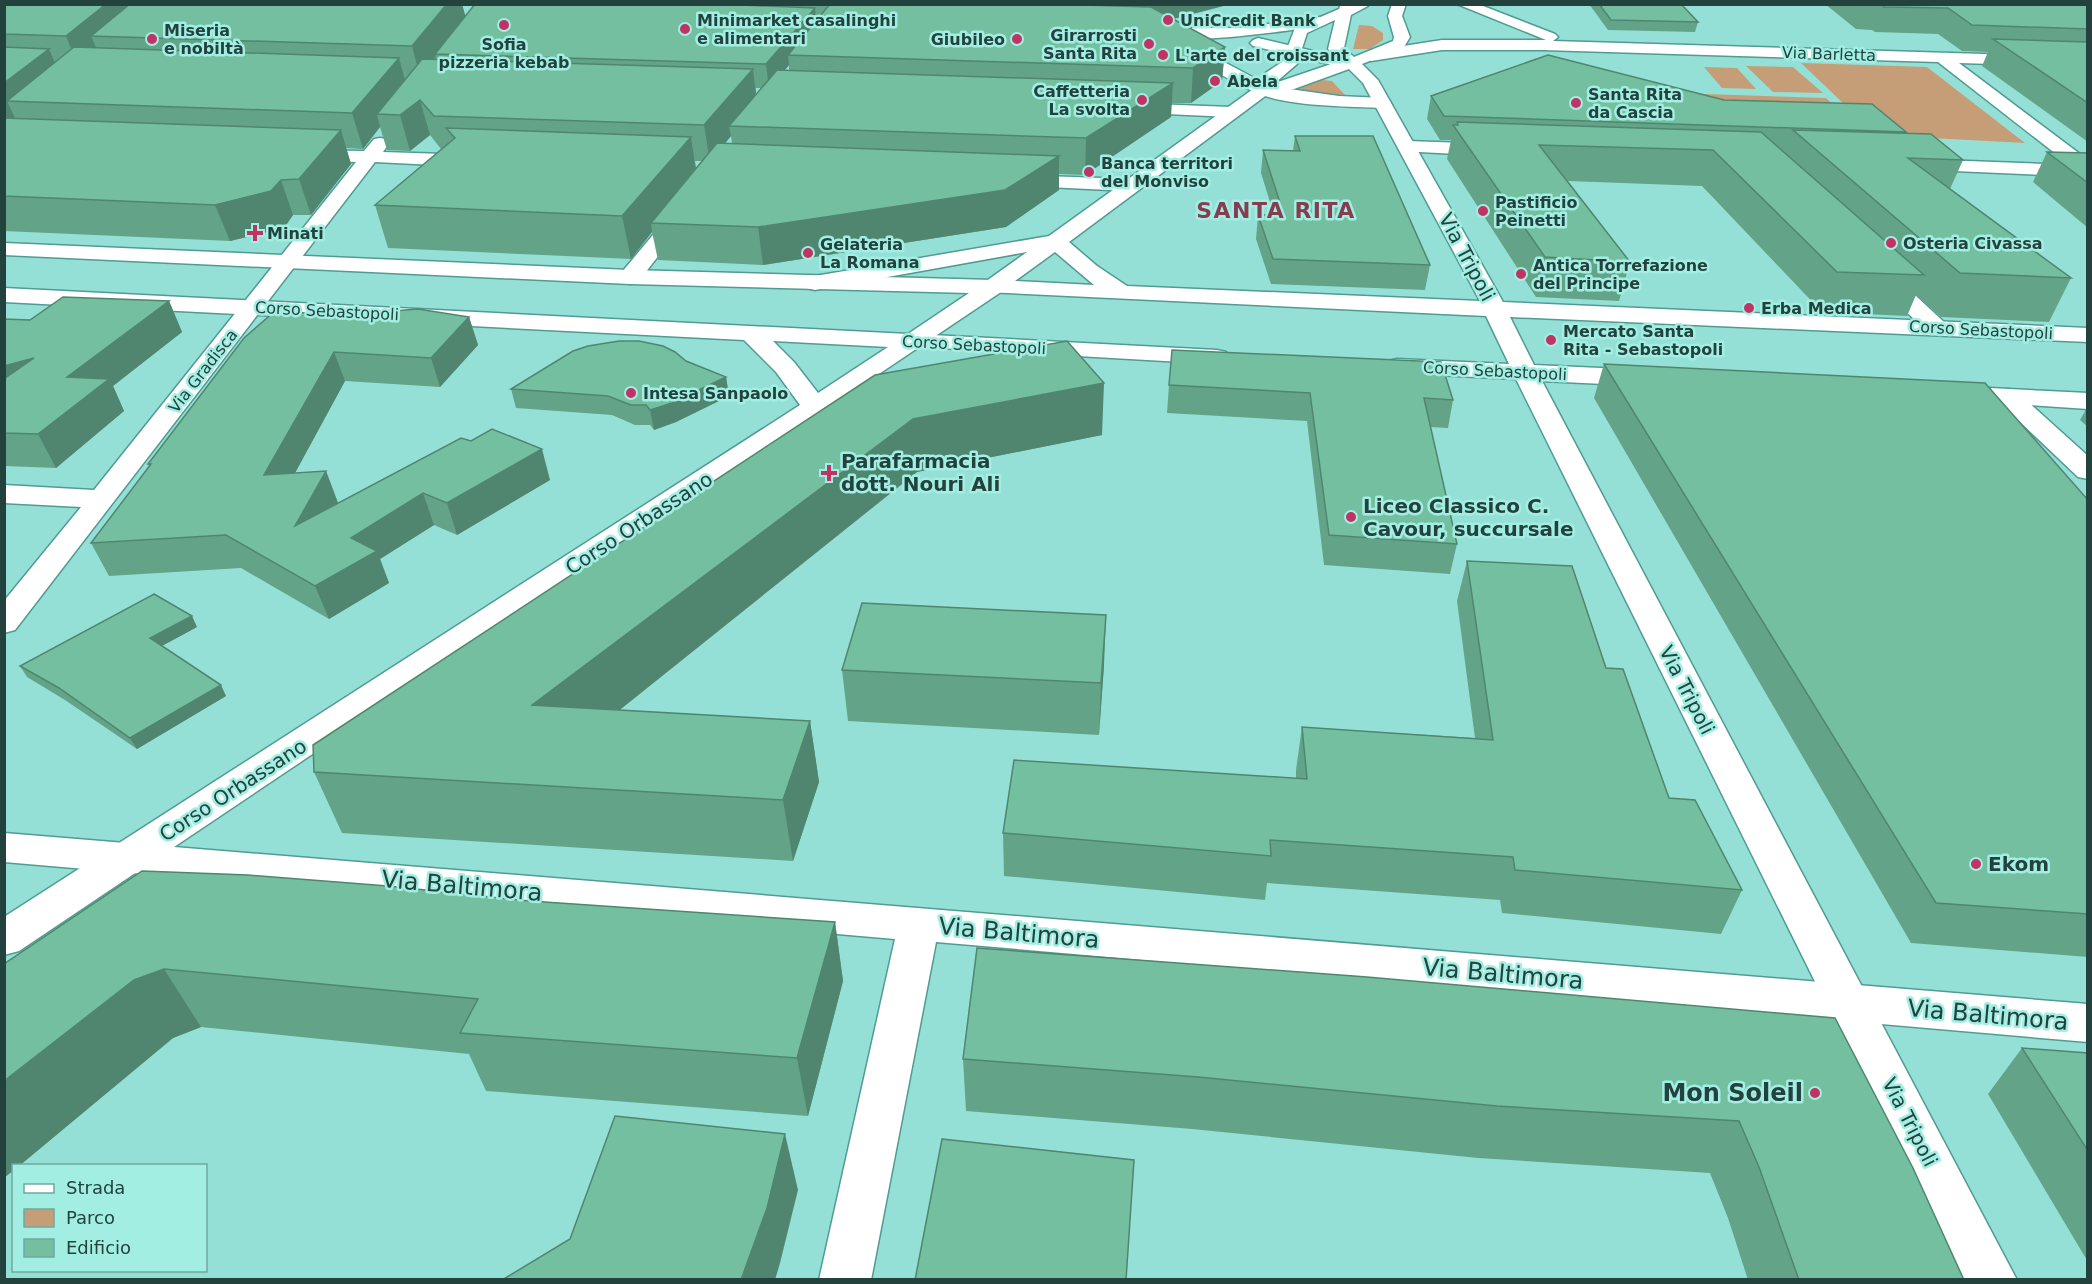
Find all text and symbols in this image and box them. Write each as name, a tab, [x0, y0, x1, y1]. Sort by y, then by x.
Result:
place label: Minimarket casalinghi e alimentari	[697, 11, 896, 48]
place label: UniCredit Bank	[1180, 11, 1316, 30]
marker: UniCredit Bank	[1161, 13, 1175, 27]
marker: Sofia pizzeria kebab	[497, 18, 511, 32]
place label: Miseria e nobiltà	[164, 21, 244, 58]
marker: Minimarket casalinghi e alimentari	[678, 22, 692, 36]
place label: Girarrosti Santa Rita	[1043, 26, 1137, 63]
place label: Giubileo	[931, 30, 1005, 49]
marker: Miseria e nobiltà	[145, 32, 159, 46]
marker: Giubileo	[1010, 32, 1024, 46]
place label: Sofia pizzeria kebab	[439, 35, 569, 72]
marker: Girarrosti Santa Rita	[1142, 37, 1156, 51]
street label: Via Barletta	[1782, 43, 1876, 65]
place label: L'arte del croissant	[1175, 46, 1349, 65]
marker: L'arte del croissant	[1156, 48, 1170, 62]
place label: Abela	[1227, 72, 1278, 91]
marker: Abela	[1208, 74, 1222, 88]
place label: Caffetteria La svolta	[1033, 82, 1130, 119]
place label: Santa Rita da Cascia	[1588, 85, 1682, 122]
marker: Caffetteria La svolta	[1135, 93, 1149, 107]
marker: Santa Rita da Cascia	[1569, 96, 1583, 110]
place label: Banca territori del Monviso	[1101, 154, 1233, 191]
marker: Banca territori del Monviso	[1082, 165, 1096, 179]
place label: Pastificio Peinetti	[1495, 193, 1578, 230]
district label: SANTA RITA	[1196, 198, 1356, 223]
marker: Pastificio Peinetti	[1476, 204, 1490, 218]
street label: Via Tripoli	[1434, 209, 1500, 305]
place label: Minati	[267, 224, 324, 243]
marker: Minati	[248, 226, 262, 240]
place label: Osteria Civassa	[1903, 234, 2043, 253]
place label: Gelateria La Romana	[820, 235, 920, 272]
marker: Osteria Civassa	[1884, 236, 1898, 250]
marker: Gelateria La Romana	[801, 246, 815, 260]
place label: Antica Torrefazione del Principe	[1533, 256, 1708, 293]
marker: Antica Torrefazione del Principe	[1514, 267, 1528, 281]
street label: Corso Sebastopoli	[255, 298, 399, 324]
place label: Erba Medica	[1761, 299, 1872, 318]
marker: Erba Medica	[1742, 301, 1756, 315]
street label: Corso Sebastopoli	[1909, 317, 2053, 343]
place label: Mercato Santa Rita - Sebastopoli	[1563, 322, 1723, 359]
street label: Via Gradisca	[165, 326, 241, 416]
street label: Corso Sebastopoli	[902, 332, 1046, 358]
marker: Mercato Santa Rita - Sebastopoli	[1544, 333, 1558, 347]
street label: Corso Sebastopoli	[1423, 358, 1567, 384]
place label: Intesa Sanpaolo	[643, 384, 788, 403]
marker: Intesa Sanpaolo	[624, 386, 638, 400]
place label: Parafarmacia dott. Nouri Ali	[841, 449, 1000, 496]
marker: Parafarmacia dott. Nouri Ali	[822, 466, 836, 480]
street label: Corso Orbassano	[561, 467, 717, 579]
place label: Liceo Classico C. Cavour, succursale	[1363, 494, 1573, 541]
marker: Liceo Classico C. Cavour, succursale	[1344, 510, 1358, 524]
street label: Via Tripoli	[1654, 642, 1720, 738]
street label: Corso Orbassano	[155, 734, 311, 846]
place label: Ekom	[1988, 852, 2049, 876]
marker: Ekom	[1969, 857, 1983, 871]
street label: Via Baltimora	[380, 865, 544, 907]
street label: Via Baltimora	[937, 912, 1101, 954]
street label: Via Baltimora	[1421, 953, 1585, 995]
street label: Via Baltimora	[1906, 994, 2070, 1036]
street label: Via Tripoli	[1877, 1074, 1943, 1170]
place label: Mon Soleil	[1662, 1079, 1803, 1107]
marker: Mon Soleil	[1808, 1086, 1822, 1100]
legend	[12, 1164, 207, 1272]
text: Strada	[66, 1177, 125, 1198]
text: Parco	[66, 1207, 115, 1228]
text: Edificio	[66, 1237, 131, 1258]

